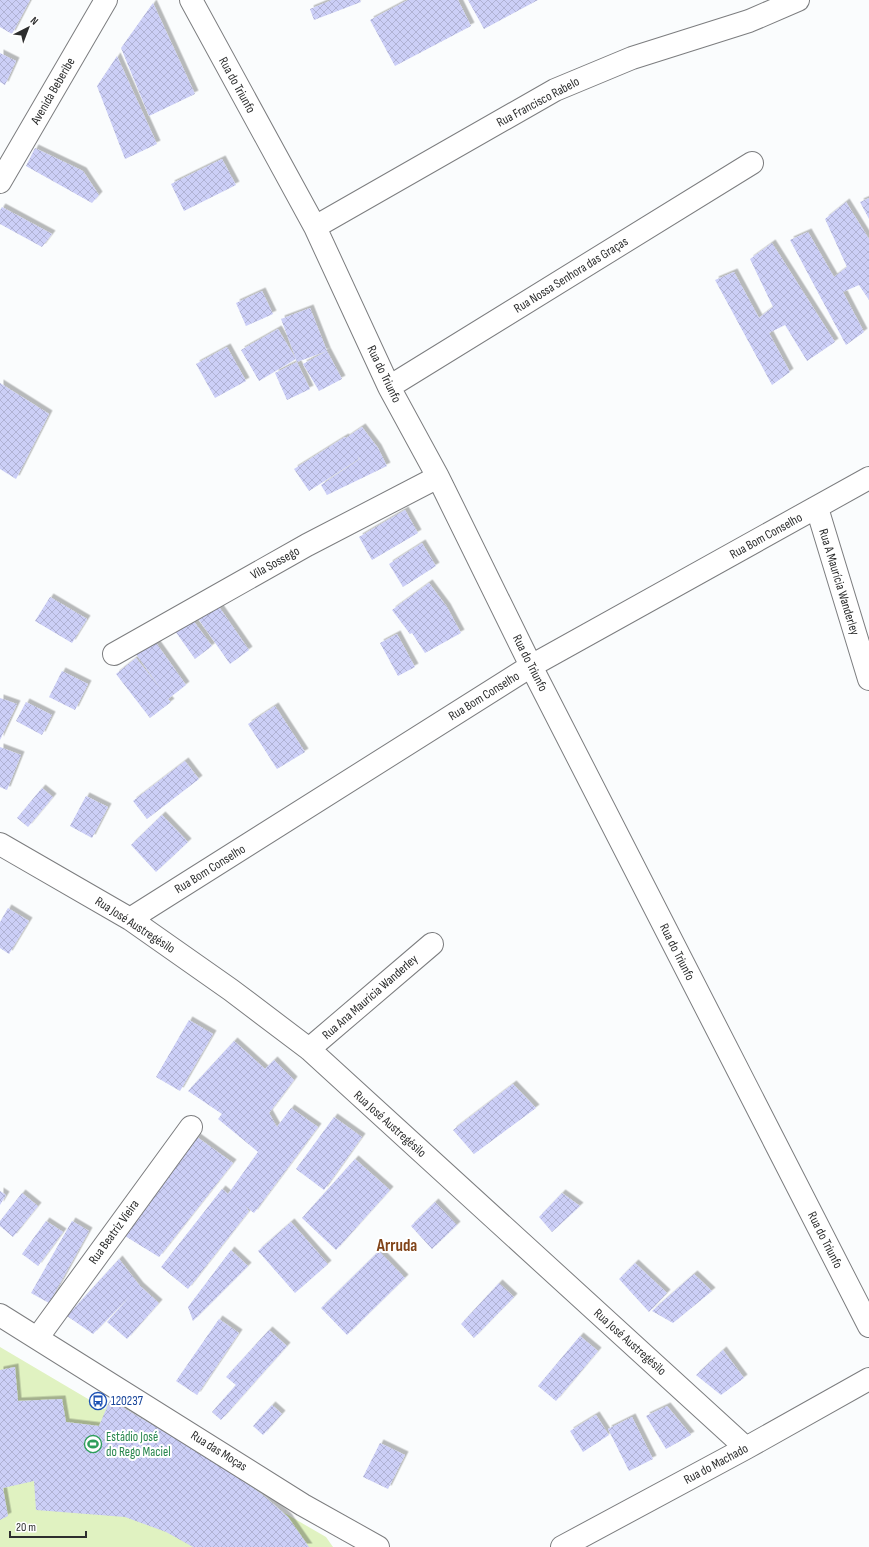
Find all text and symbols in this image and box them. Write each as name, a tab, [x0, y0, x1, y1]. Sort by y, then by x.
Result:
north arrow	[8, 8, 48, 48]
text: N	[28, 14, 41, 28]
street label: Rua do Triunfo	[215, 54, 259, 116]
street label: Avenida Beberibe	[27, 55, 79, 128]
street label: Rua Francisco Rabelo	[494, 73, 582, 131]
street label: Rua Nossa Senhora das Graças	[511, 233, 631, 317]
street label: Rua do Triunfo	[363, 343, 405, 405]
street label: Rua Bom Conselho	[727, 509, 805, 563]
street label: Rua A Maurícia Wanderley	[815, 527, 863, 637]
street label: Vila Sossego	[248, 543, 302, 583]
street label: Rua do Triunfo	[509, 632, 551, 694]
street label: Rua Bom Conselho	[446, 668, 522, 724]
street label: Rua Bom Conselho	[172, 841, 248, 897]
street label: Rua José Austregésilo	[92, 893, 178, 957]
street label: Rua do Triunfo	[656, 921, 698, 983]
street label: Rua Ana Maurícia Wanderley	[319, 951, 421, 1043]
street label: Rua José Austregésilo	[350, 1087, 430, 1161]
street label: Rua Beatriz Vieira	[85, 1197, 143, 1267]
street label: Rua do Triunfo	[804, 1209, 846, 1271]
district label: Arruda	[376, 1236, 417, 1256]
street label: Rua José Austregésilo	[590, 1305, 670, 1379]
bus stop icon: 120237	[88, 1391, 108, 1411]
place label: 120237	[111, 1393, 144, 1409]
street label: Rua das Moças	[188, 1427, 250, 1475]
place label: Estádio José do Rego Maciel	[106, 1429, 171, 1460]
sports icon: Estádio José do Rego Maciel	[83, 1434, 103, 1454]
street label: Rua do Machado	[681, 1440, 751, 1488]
scale bar	[10, 1513, 86, 1539]
text: 20 m	[16, 1520, 36, 1535]

